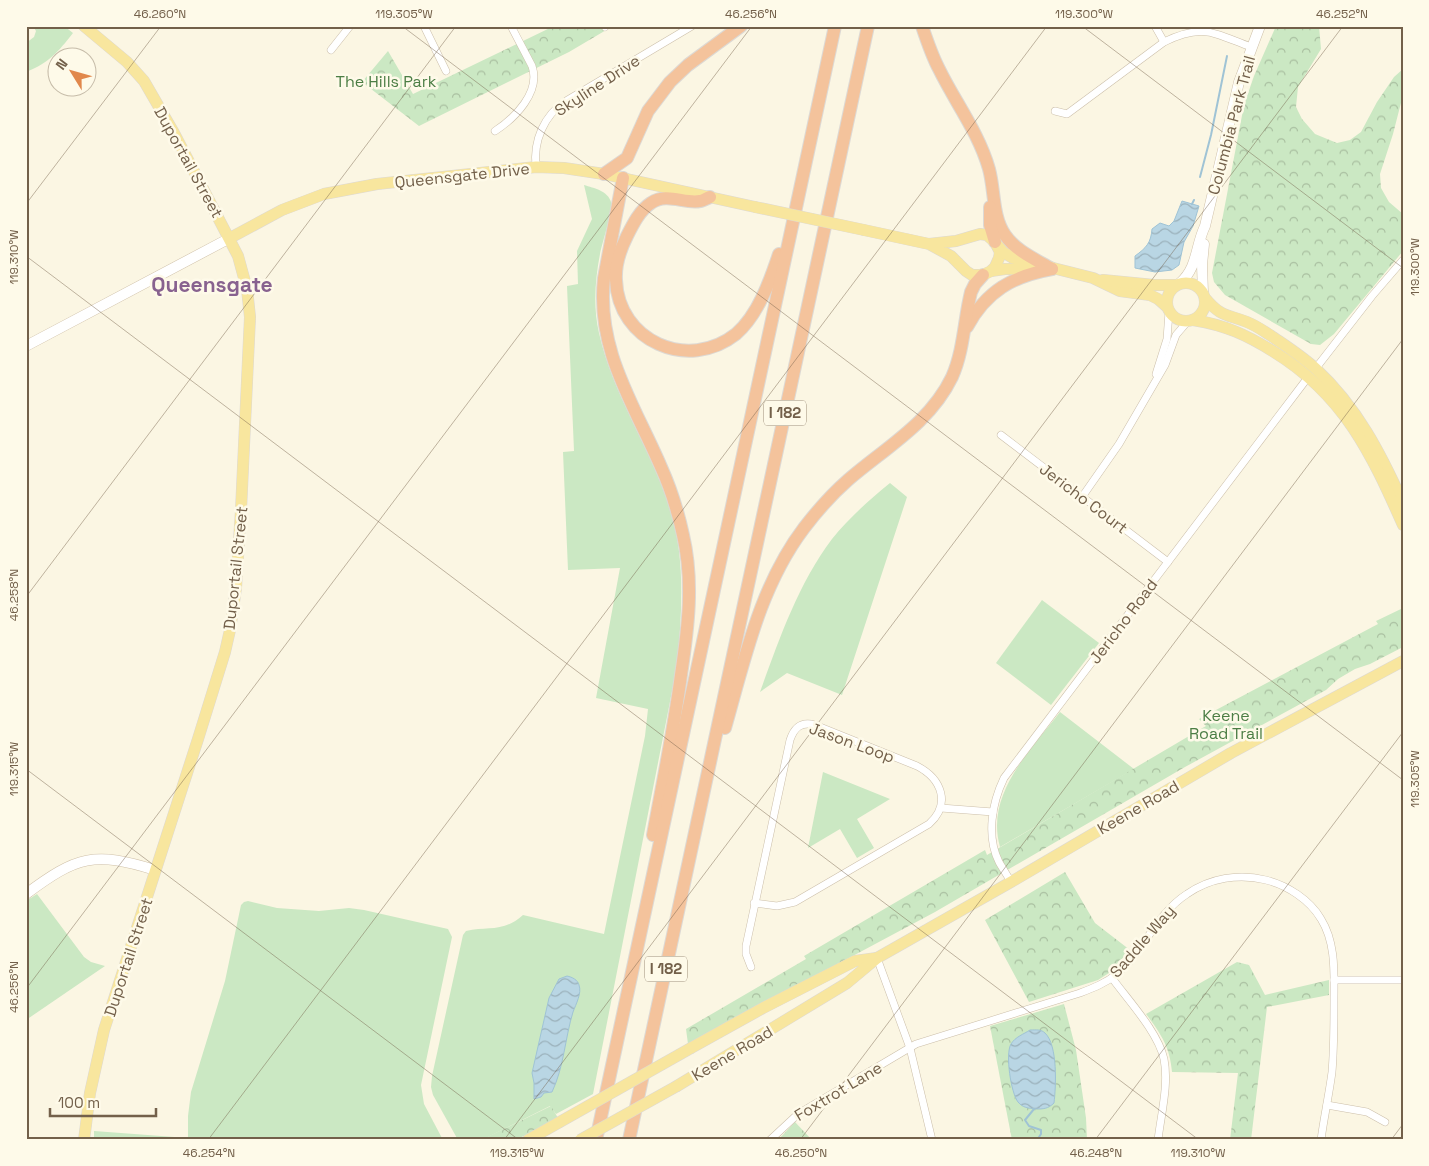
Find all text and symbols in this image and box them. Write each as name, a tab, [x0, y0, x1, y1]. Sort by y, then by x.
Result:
text: 46.260°N	[134, 6, 186, 22]
text: 119.305°W	[375, 6, 433, 22]
text: 46.256°N	[725, 6, 777, 22]
text: 119.300°W	[1055, 6, 1114, 22]
text: 46.252°N	[1316, 6, 1368, 22]
north arrow	[48, 48, 98, 98]
street label: Skyline Drive	[551, 50, 644, 121]
street label: Columbia Park Trail	[1203, 53, 1260, 197]
text: N	[52, 55, 72, 73]
park label: The Hills Park	[336, 71, 437, 92]
street label: Duportail Street	[149, 103, 228, 222]
street label: Queensgate Drive	[394, 158, 531, 193]
text: 119.310°W	[6, 229, 22, 285]
text: 119.300°W	[1407, 237, 1423, 296]
district label: Queensgate	[151, 271, 273, 298]
road number: I 182	[764, 400, 806, 426]
street label: Jericho Court	[1035, 458, 1132, 538]
street label: Duportail Street	[219, 505, 252, 631]
text: 46.258°N	[6, 569, 22, 621]
street label: Jericho Road	[1085, 575, 1162, 668]
park label: Keene Road Trail	[1189, 705, 1263, 744]
street label: Jason Loop	[806, 717, 897, 768]
text: 119.315°W	[6, 741, 22, 796]
text: 119.305°W	[1407, 750, 1423, 808]
street label: Keene Road	[1094, 776, 1183, 839]
street label: Duportail Street	[99, 895, 158, 1019]
street label: Saddle Way	[1105, 901, 1180, 982]
road number: I 182	[645, 956, 687, 982]
text: 46.256°N	[6, 961, 22, 1013]
street label: Keene Road	[688, 1021, 777, 1086]
street label: Foxtrot Lane	[791, 1057, 886, 1126]
scale bar	[50, 1086, 156, 1118]
text: 100 m	[58, 1093, 100, 1112]
text: 46.254°N	[183, 1145, 235, 1161]
text: 119.315°W	[490, 1145, 545, 1161]
text: 46.250°N	[775, 1145, 827, 1161]
text: 46.248°N	[1070, 1145, 1122, 1161]
text: 119.310°W	[1170, 1145, 1226, 1161]

